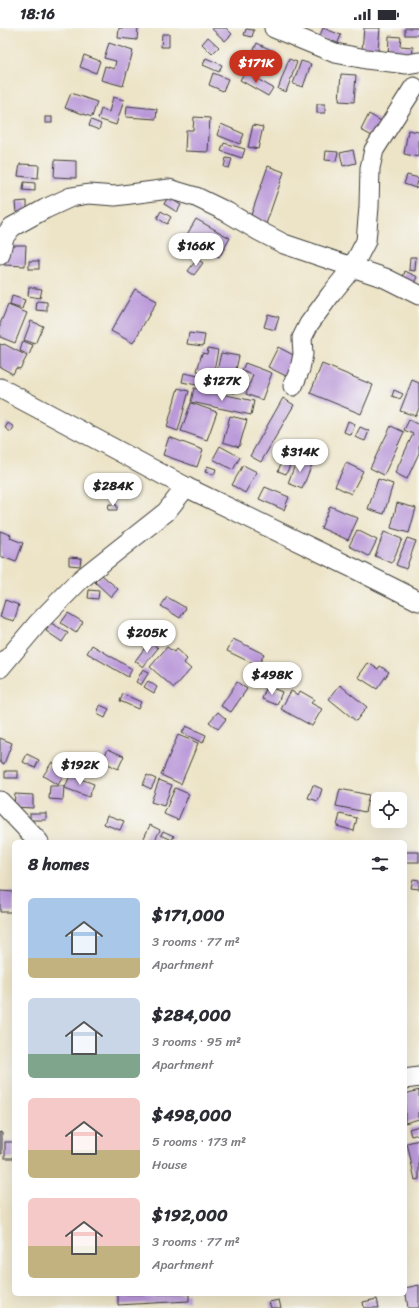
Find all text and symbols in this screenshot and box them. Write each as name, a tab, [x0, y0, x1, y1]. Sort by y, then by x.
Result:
text: 18:16	[20, 1, 55, 27]
pin: $171K	[228, 50, 284, 84]
text: $171K	[238, 51, 274, 74]
pin: $166K	[168, 233, 224, 267]
text: $166K	[178, 234, 215, 257]
pin: $127K	[194, 368, 250, 402]
text: $127K	[203, 369, 241, 392]
pin: $314K	[272, 439, 328, 473]
text: $314K	[281, 440, 319, 463]
pin: $284K	[85, 473, 141, 507]
text: $284K	[93, 474, 133, 497]
pin: $205K	[119, 620, 175, 654]
text: $205K	[127, 621, 167, 644]
pin: $498K	[244, 662, 300, 696]
text: $498K	[252, 663, 292, 686]
pin: $192K	[52, 752, 108, 786]
text: $192K	[61, 753, 99, 776]
map controls	[371, 792, 407, 828]
button: locate	[371, 792, 407, 828]
text: 8 homes	[28, 849, 89, 879]
icon: filters	[369, 853, 391, 875]
text: $171,000	[152, 900, 225, 930]
icon: home	[60, 914, 108, 962]
text: 3 rooms · 77 m²	[152, 930, 240, 953]
text: Apartment	[152, 953, 213, 976]
text: $284,000	[152, 1000, 231, 1030]
icon: home	[60, 1014, 108, 1062]
text: 3 rooms · 95 m²	[152, 1030, 241, 1053]
text: Apartment	[152, 1053, 213, 1076]
text: $498,000	[152, 1100, 232, 1130]
icon: home	[60, 1114, 108, 1162]
text: 5 rooms · 173 m²	[152, 1130, 246, 1153]
text: House	[152, 1153, 187, 1176]
text: $192,000	[152, 1200, 228, 1230]
icon: home	[60, 1214, 108, 1262]
text: 3 rooms · 77 m²	[152, 1230, 240, 1253]
text: Apartment	[152, 1253, 213, 1276]

